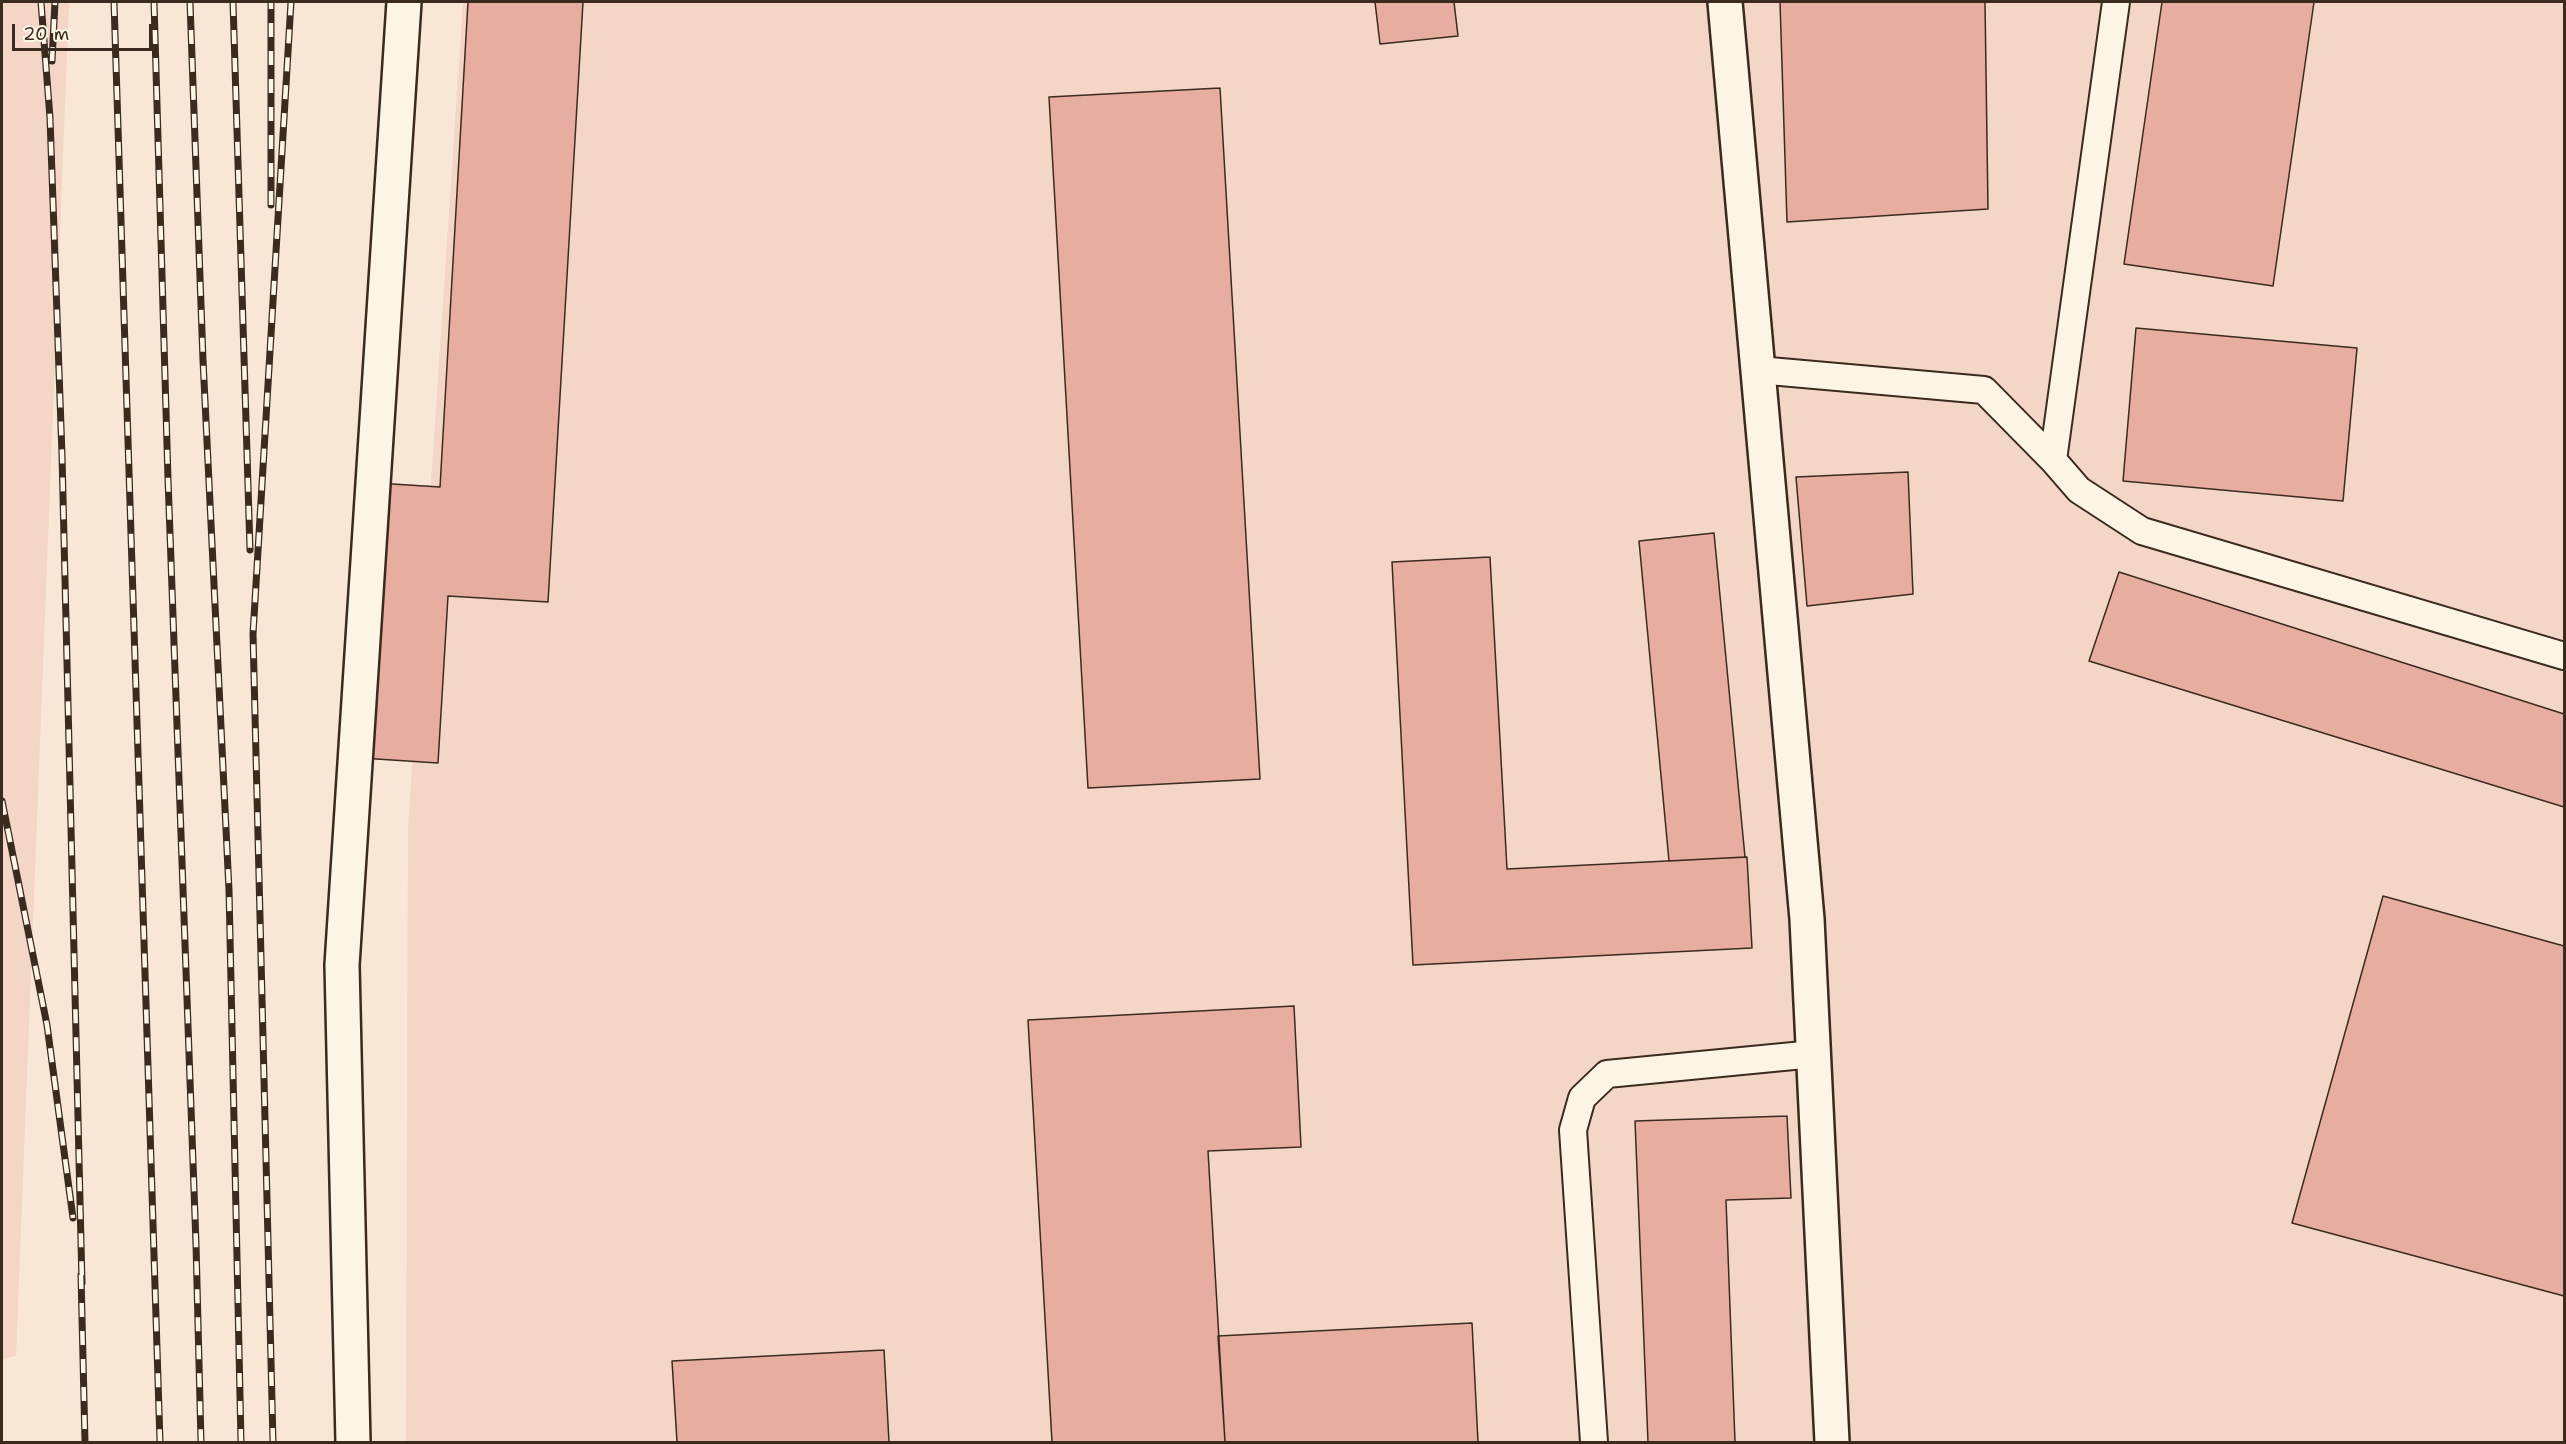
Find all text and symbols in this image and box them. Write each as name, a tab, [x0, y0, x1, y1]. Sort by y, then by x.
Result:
scale bar	[15, 12, 154, 50]
text: 20 m	[23, 22, 69, 46]

